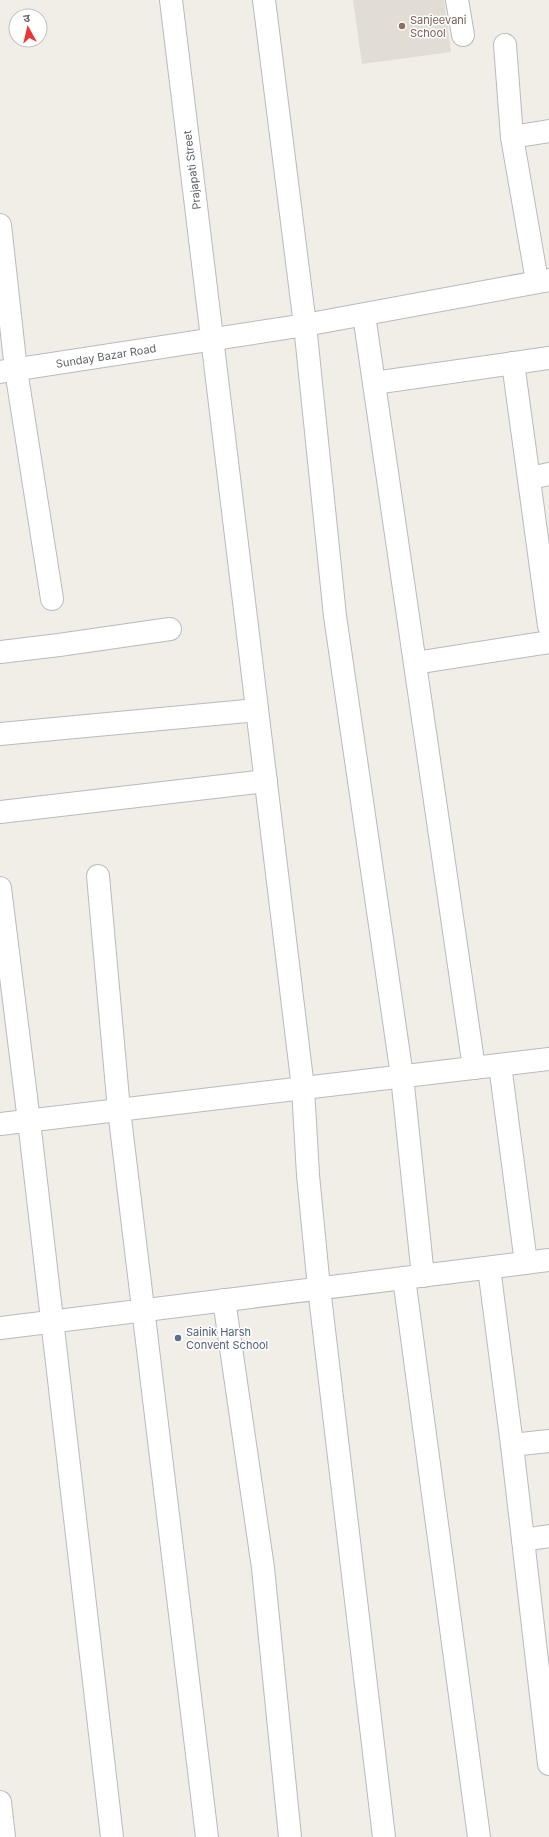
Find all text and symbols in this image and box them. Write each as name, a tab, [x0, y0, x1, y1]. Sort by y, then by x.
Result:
north arrow	[8, 8, 48, 48]
text: उ	[22, 11, 31, 25]
place label: Sanjeevani School	[410, 13, 466, 40]
marker: Sanjeevani School	[397, 21, 407, 31]
street label: Prajapati Street	[180, 129, 204, 210]
street label: Sunday Bazar Road	[55, 341, 157, 371]
place label: Sainik Harsh Convent School	[186, 1325, 268, 1352]
marker: Sainik Harsh Convent School	[173, 1333, 183, 1343]

